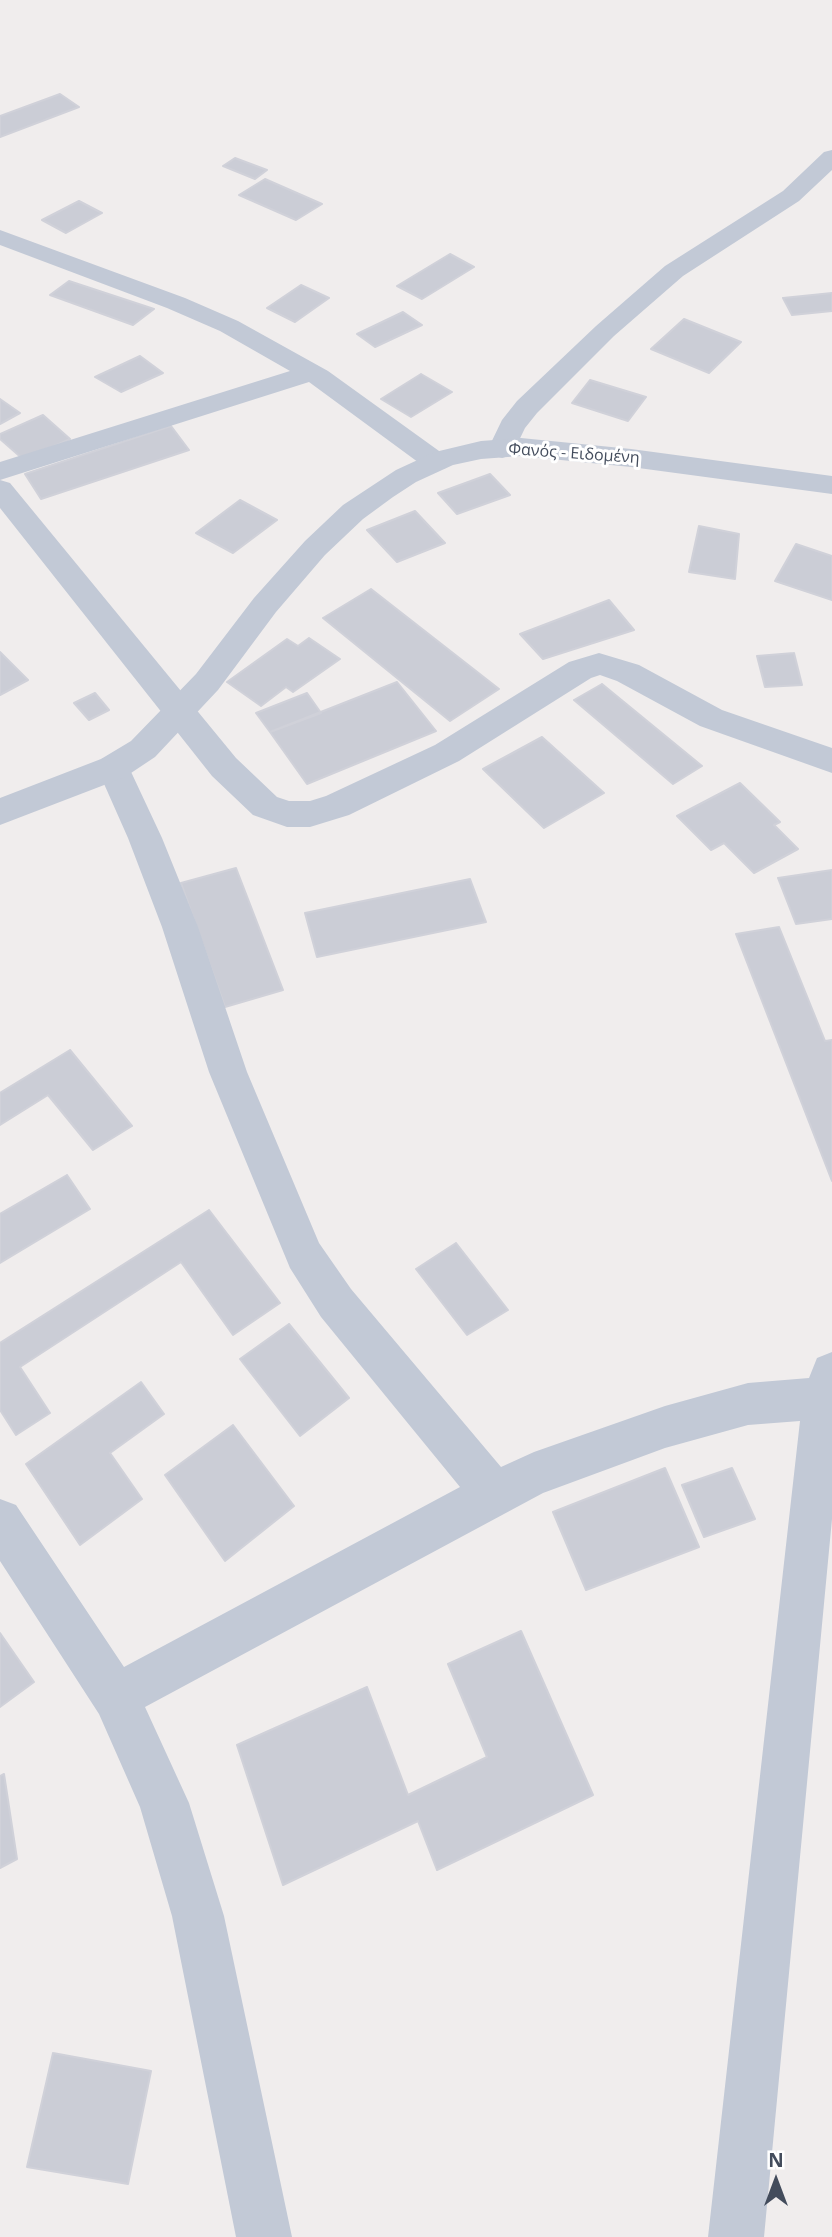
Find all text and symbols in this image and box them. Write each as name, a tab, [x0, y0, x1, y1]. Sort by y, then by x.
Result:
street label: Φανός - Ειδομένη	[508, 440, 640, 468]
north arrow	[741, 2146, 811, 2216]
text: N	[768, 2147, 784, 2173]

